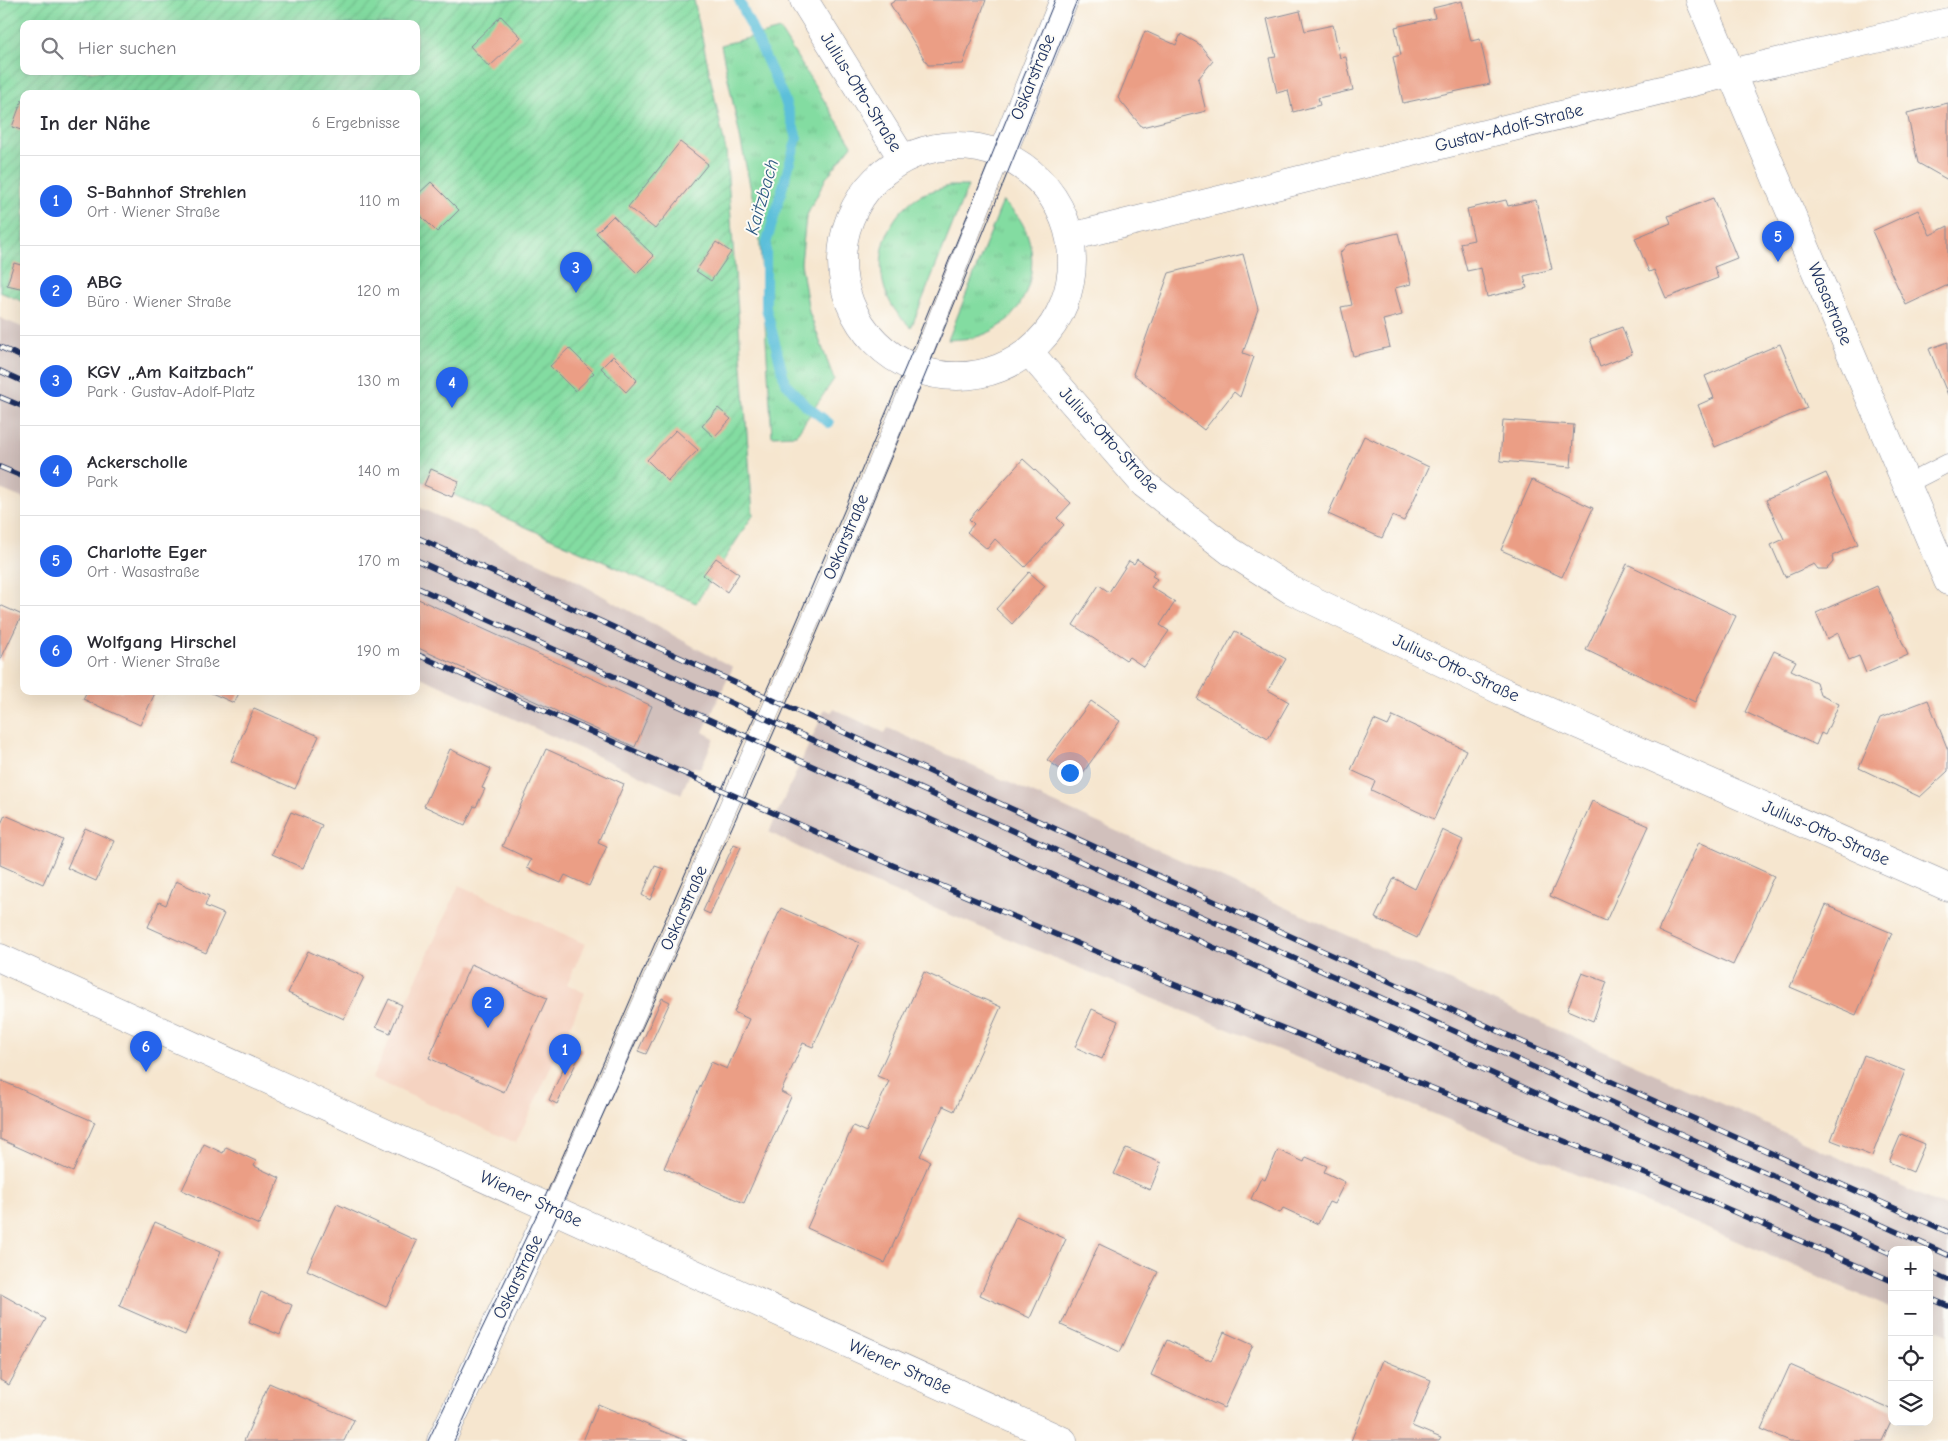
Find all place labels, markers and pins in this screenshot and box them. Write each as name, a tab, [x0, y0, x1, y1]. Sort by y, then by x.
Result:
pin: 5	[1762, 221, 1794, 262]
pin: 3	[560, 252, 592, 293]
pin: 4	[436, 367, 468, 408]
pin: 2	[472, 987, 504, 1028]
pin: 6	[130, 1031, 162, 1072]
pin: 1	[549, 1034, 581, 1075]

